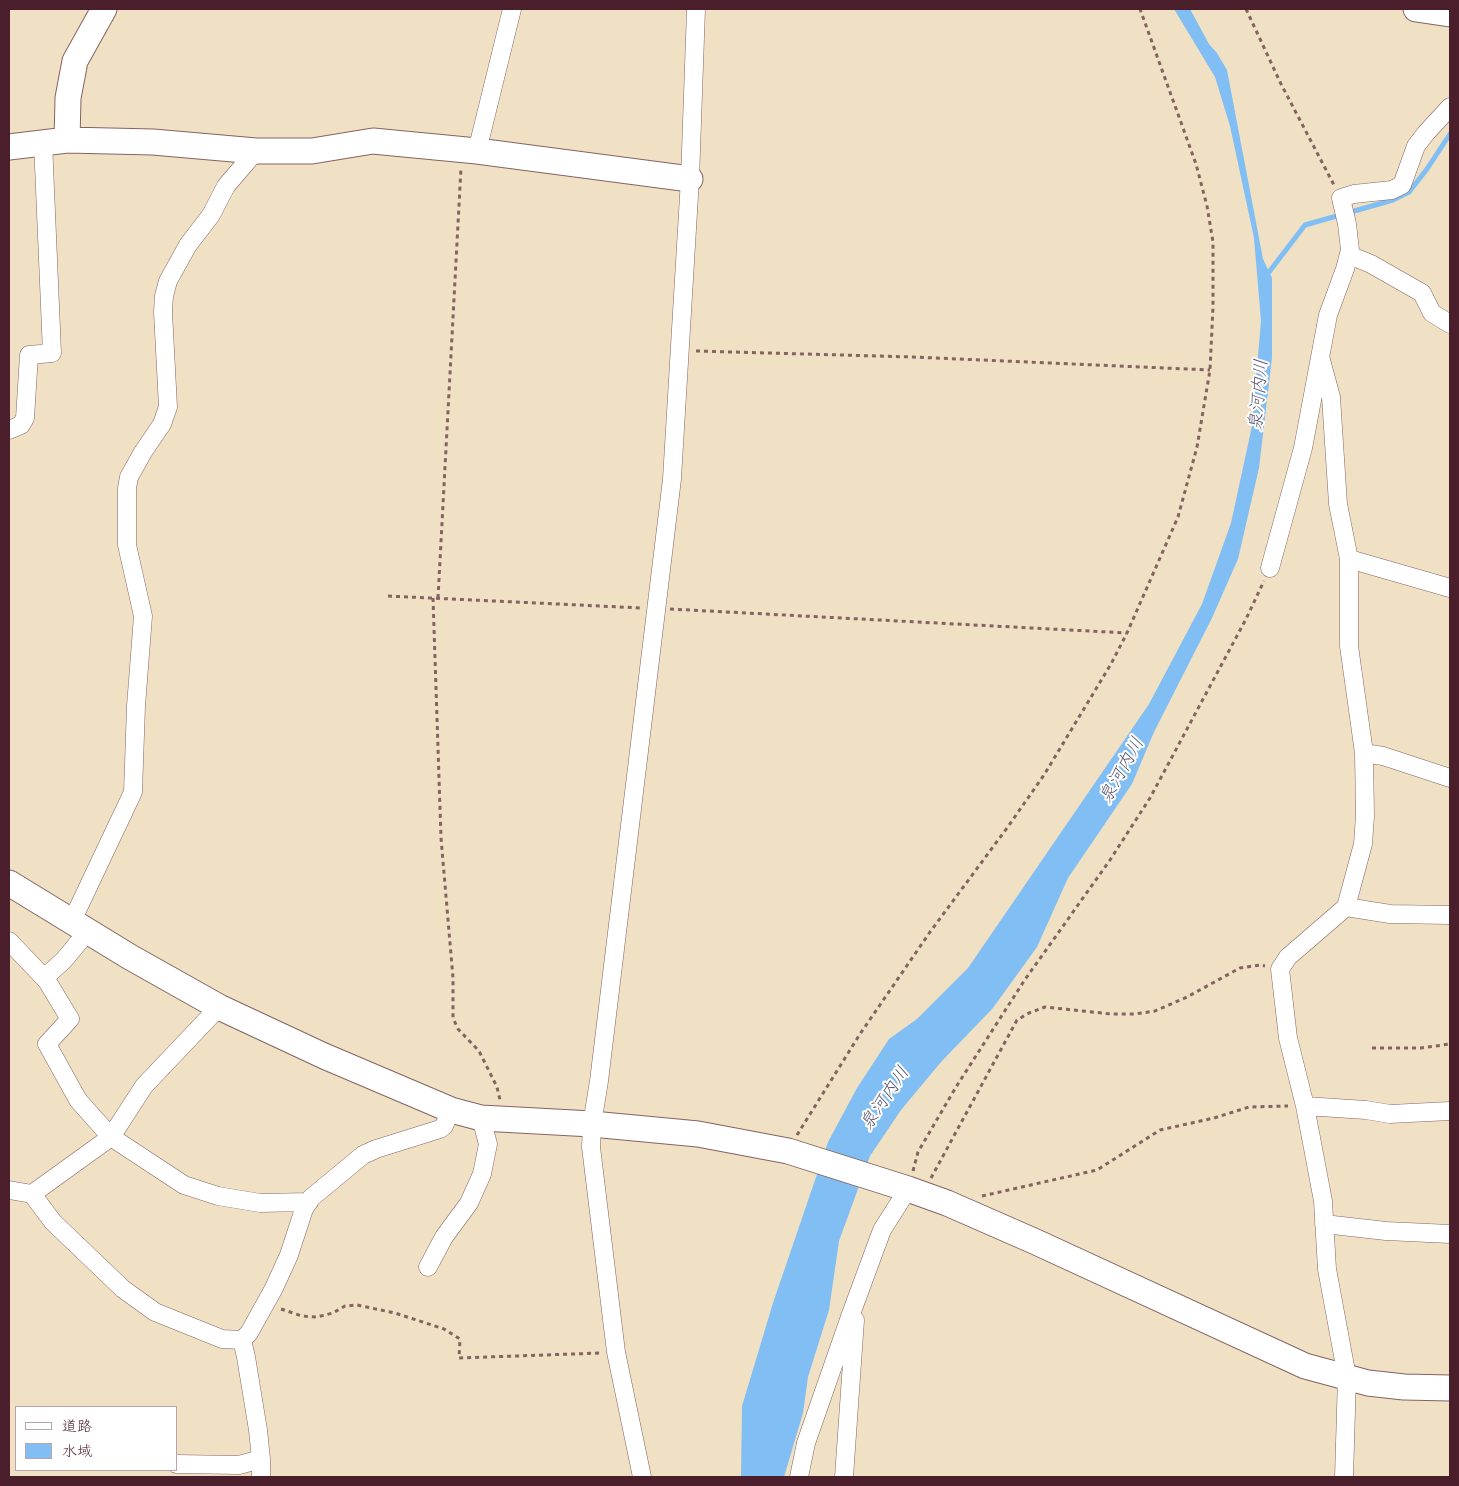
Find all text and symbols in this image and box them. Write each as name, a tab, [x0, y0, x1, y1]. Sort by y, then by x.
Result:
water label: 泉河内川	[1246, 358, 1274, 432]
water label: 泉河内川	[1096, 734, 1150, 808]
water label: 泉河内川	[857, 1063, 915, 1135]
legend	[15, 1406, 178, 1471]
text: 道路	[62, 1416, 92, 1437]
text: 水域	[62, 1441, 92, 1462]

